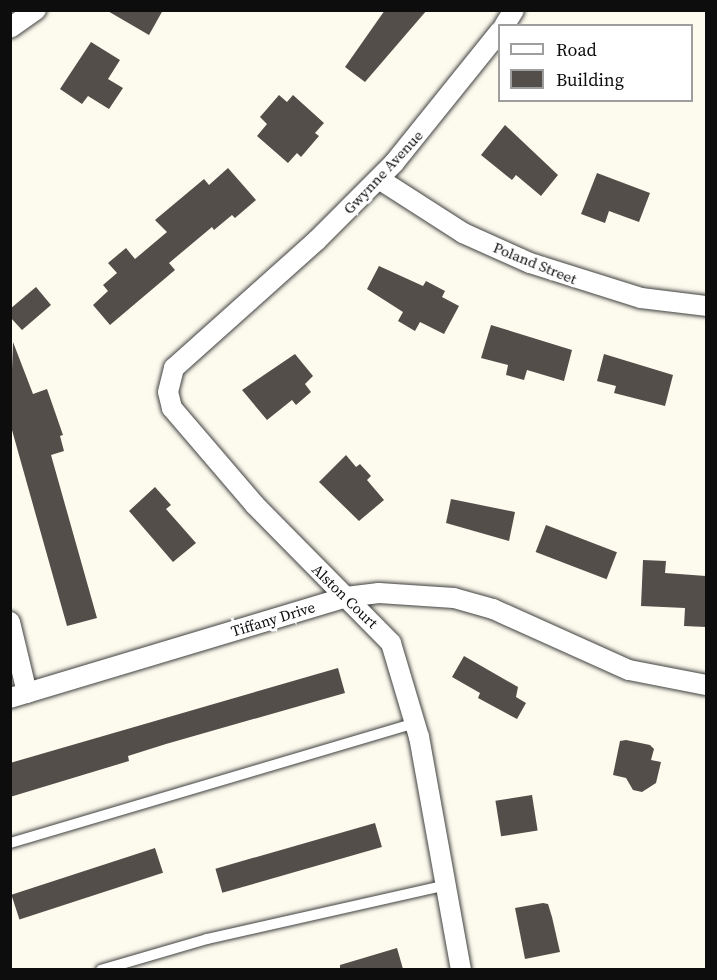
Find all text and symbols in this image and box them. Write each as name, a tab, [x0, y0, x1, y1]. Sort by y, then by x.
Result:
legend	[498, 24, 693, 102]
text: Road	[556, 37, 597, 62]
text: Building	[556, 67, 624, 92]
street label: Gwynne Avenue	[340, 126, 426, 218]
street label: Poland Street	[491, 238, 579, 288]
street label: Alston Court	[308, 560, 382, 632]
street label: Tiffany Drive	[229, 598, 317, 640]

